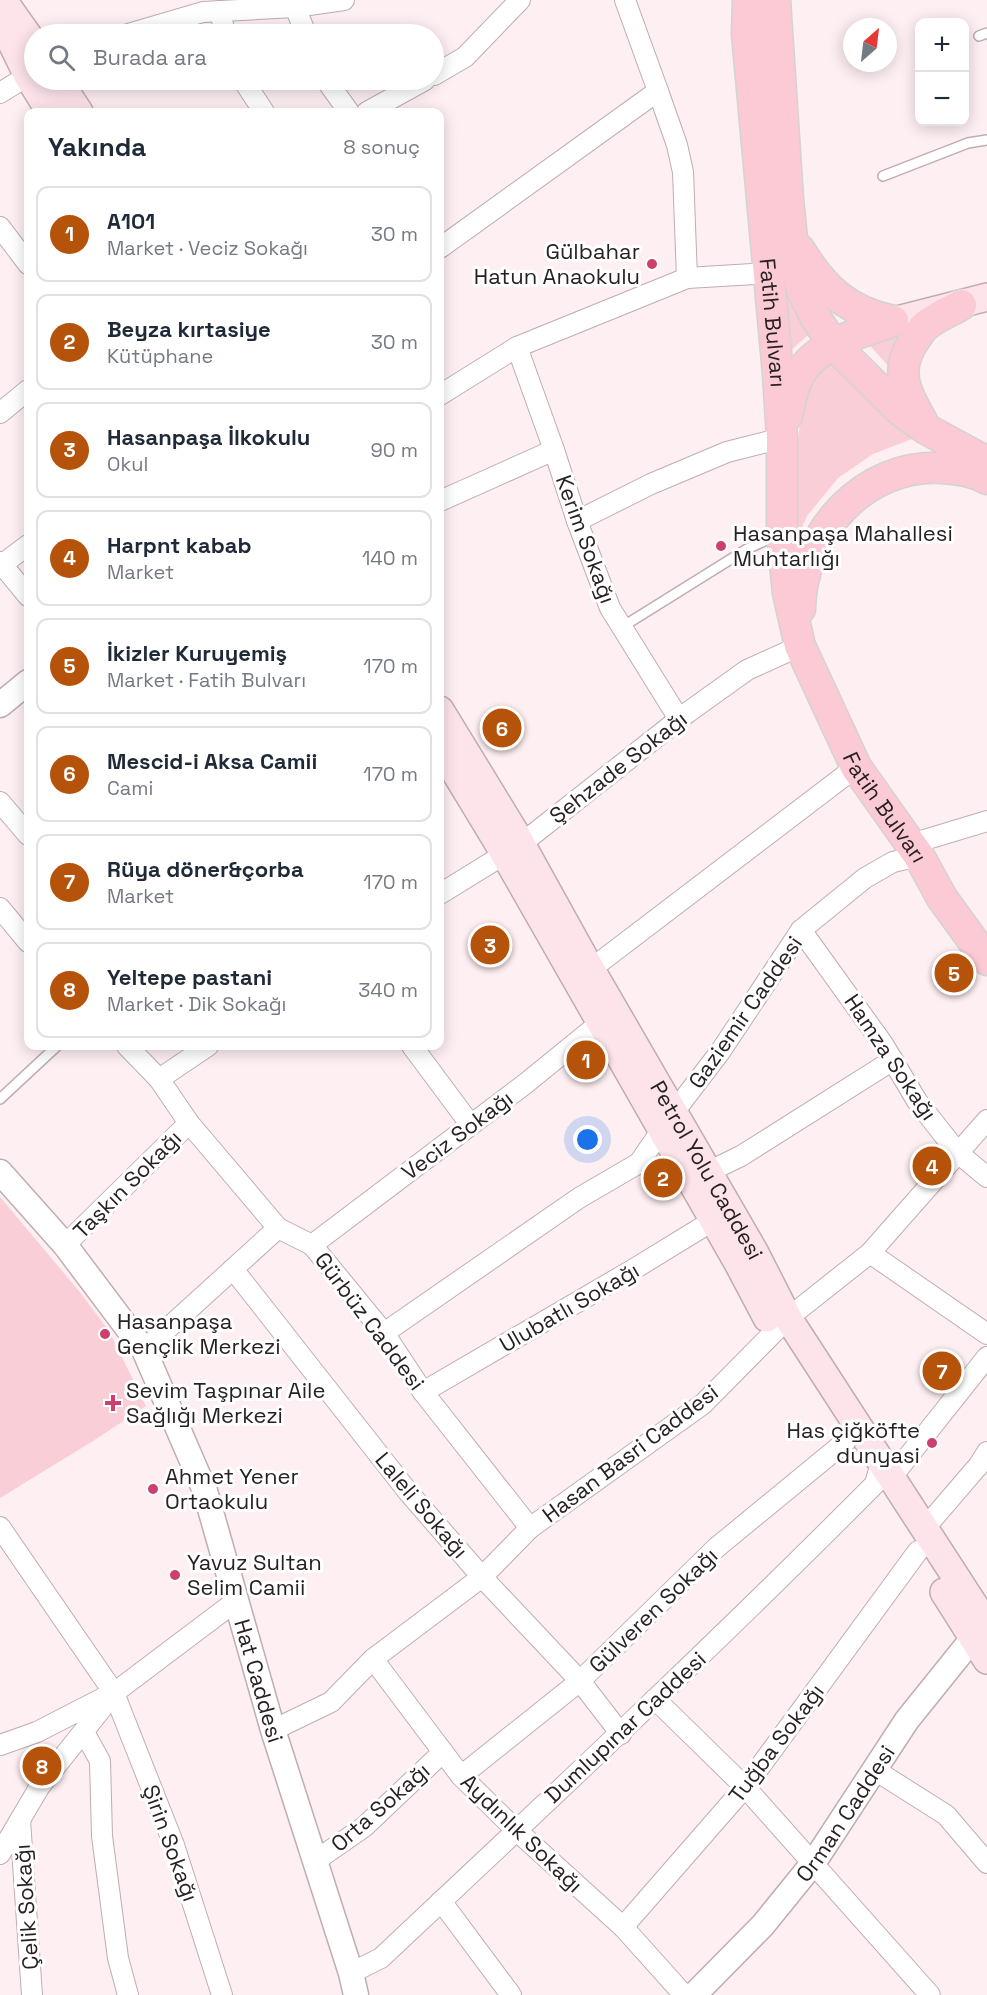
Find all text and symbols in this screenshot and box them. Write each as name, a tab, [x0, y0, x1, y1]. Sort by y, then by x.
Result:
north arrow	[843, 18, 897, 72]
map controls	[915, 18, 969, 126]
button: +	[915, 18, 969, 72]
search box	[24, 24, 444, 90]
icon: search	[45, 41, 78, 74]
text: Burada ara	[93, 43, 207, 71]
button: −	[915, 72, 969, 126]
text: Yakında	[48, 130, 146, 164]
text: 8 sonuç	[343, 134, 420, 160]
text: A101	[107, 207, 155, 235]
text: 1	[65, 221, 74, 247]
text: 30 m	[371, 221, 418, 247]
text: Market · Veciz Sokağı	[107, 235, 308, 261]
place label: Gülbahar Hatun Anaokulu	[474, 237, 640, 290]
marker: Gülbahar Hatun Anaokulu	[645, 257, 659, 271]
street label: Fatih Bulvarı	[754, 257, 793, 388]
text: Beyza kırtasiye	[107, 315, 271, 343]
text: 2	[64, 329, 75, 355]
text: 30 m	[371, 329, 418, 355]
text: Kütüphane	[107, 343, 213, 369]
text: Hasanpaşa İlkokulu	[107, 423, 310, 451]
text: 3	[63, 437, 76, 463]
text: 90 m	[371, 437, 418, 463]
text: Okul	[107, 451, 148, 477]
street label: Kerim Sokağı	[550, 471, 622, 607]
place label: Hasanpaşa Mahallesi Muhtarlığı	[733, 519, 953, 572]
text: Harpnt kabab	[107, 531, 251, 559]
marker: Hasanpaşa Mahallesi Muhtarlığı	[714, 539, 728, 553]
text: 4	[63, 545, 76, 571]
text: 140 m	[362, 545, 418, 571]
text: Market	[107, 559, 174, 585]
text: İkizler Kuruyemiş	[107, 639, 287, 667]
text: 5	[64, 653, 76, 679]
text: 170 m	[363, 653, 418, 679]
text: Market · Fatih Bulvarı	[107, 667, 306, 693]
street label: Şehzade Sokağı	[544, 705, 692, 829]
pin: 6	[482, 706, 522, 750]
text: Mescid-i Aksa Camii	[107, 747, 317, 775]
street label: Fatih Bulvarı	[837, 747, 934, 867]
text: 6	[63, 761, 76, 787]
text: 170 m	[363, 761, 418, 787]
text: Cami	[107, 775, 153, 801]
text: Rüya döner&çorba	[107, 855, 304, 883]
text: 7	[64, 869, 75, 895]
text: 170 m	[363, 869, 418, 895]
text: Market	[107, 883, 174, 909]
pin: 3	[470, 922, 510, 968]
street label: Gaziemir Caddesi	[682, 930, 808, 1094]
pin: 5	[934, 950, 974, 996]
text: Yeltepe pastani	[107, 963, 272, 991]
text: 8	[64, 977, 76, 1003]
text: 340 m	[358, 977, 418, 1003]
street label: Hamza Sokağı	[839, 989, 943, 1125]
text: Market · Dik Sokağı	[107, 991, 286, 1017]
pin: 1	[566, 1038, 606, 1082]
street label: Petrol Yolu Caddesi	[644, 1075, 770, 1264]
street label: Veciz Sokağı	[396, 1084, 518, 1186]
street label: Taşkın Sokağı	[67, 1124, 187, 1244]
your location	[573, 1125, 602, 1154]
pin: 4	[912, 1144, 952, 1188]
pin: 2	[644, 1156, 682, 1200]
street label: Gürbüz Caddesi	[309, 1246, 431, 1396]
street label: Ulubatlı Sokağı	[494, 1256, 644, 1358]
place label: Hasanpaşa Gençlik Merkezi	[117, 1307, 281, 1360]
marker: Hasanpaşa Gençlik Merkezi	[98, 1327, 112, 1341]
pin: 7	[922, 1348, 962, 1394]
place label: Sevim Taşpınar Aile Sağlığı Merkezi	[126, 1376, 326, 1429]
street label: Hasan Basri Caddesi	[536, 1378, 724, 1528]
marker: Sevim Taşpınar Aile Sağlığı Merkezi	[104, 1394, 122, 1412]
place label: Has çiğköfte dunyasi	[787, 1416, 920, 1469]
marker: Has çiğköfte dunyasi	[925, 1436, 939, 1450]
street label: Laleli Sokağı	[369, 1446, 475, 1564]
place label: Ahmet Yener Ortaokulu	[165, 1462, 299, 1515]
marker: Ahmet Yener Ortaokulu	[146, 1482, 160, 1496]
street label: Gülveren Sokağı	[583, 1541, 723, 1679]
place label: Yavuz Sultan Selim Camii	[187, 1548, 322, 1601]
marker: Yavuz Sultan Selim Camii	[168, 1568, 182, 1582]
street label: Hat Caddesi	[228, 1616, 290, 1746]
street label: Dumlupınar Caddesi	[539, 1645, 711, 1809]
street label: Tuğba Sokağı	[722, 1678, 830, 1808]
street label: Orman Caddesi	[789, 1740, 901, 1888]
pin: 8	[22, 1744, 62, 1788]
street label: Orta Sokağı	[325, 1756, 435, 1858]
street label: Aydınlık Sokağı	[455, 1768, 589, 1898]
street label: Şirin Sokağı	[137, 1781, 205, 1905]
street label: Çelik Sokağı	[8, 1843, 44, 1971]

